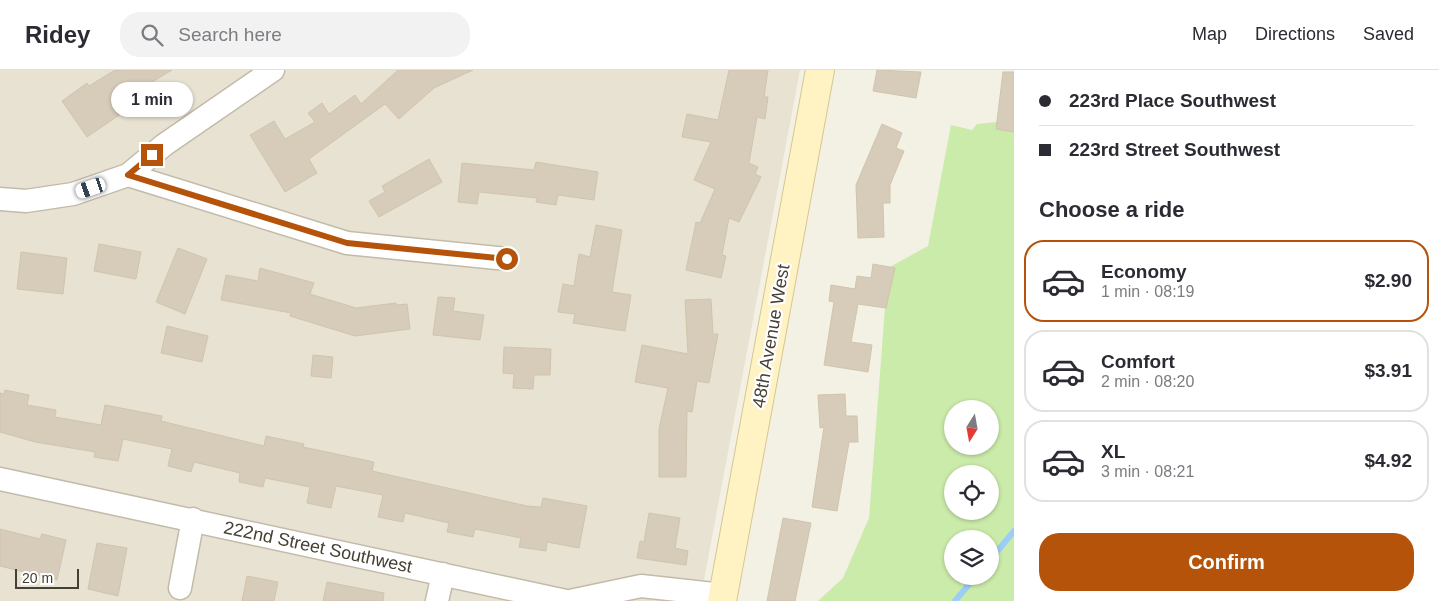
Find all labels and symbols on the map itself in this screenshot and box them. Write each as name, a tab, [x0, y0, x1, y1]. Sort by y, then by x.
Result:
callout: 1 min	[111, 82, 193, 118]
route end	[141, 144, 163, 166]
car	[74, 176, 107, 200]
route start	[496, 248, 518, 270]
street label: 48th Avenue West	[749, 263, 793, 409]
north arrow	[944, 400, 999, 455]
street label: 222nd Street Southwest	[222, 517, 414, 577]
scale bar	[15, 566, 79, 589]

